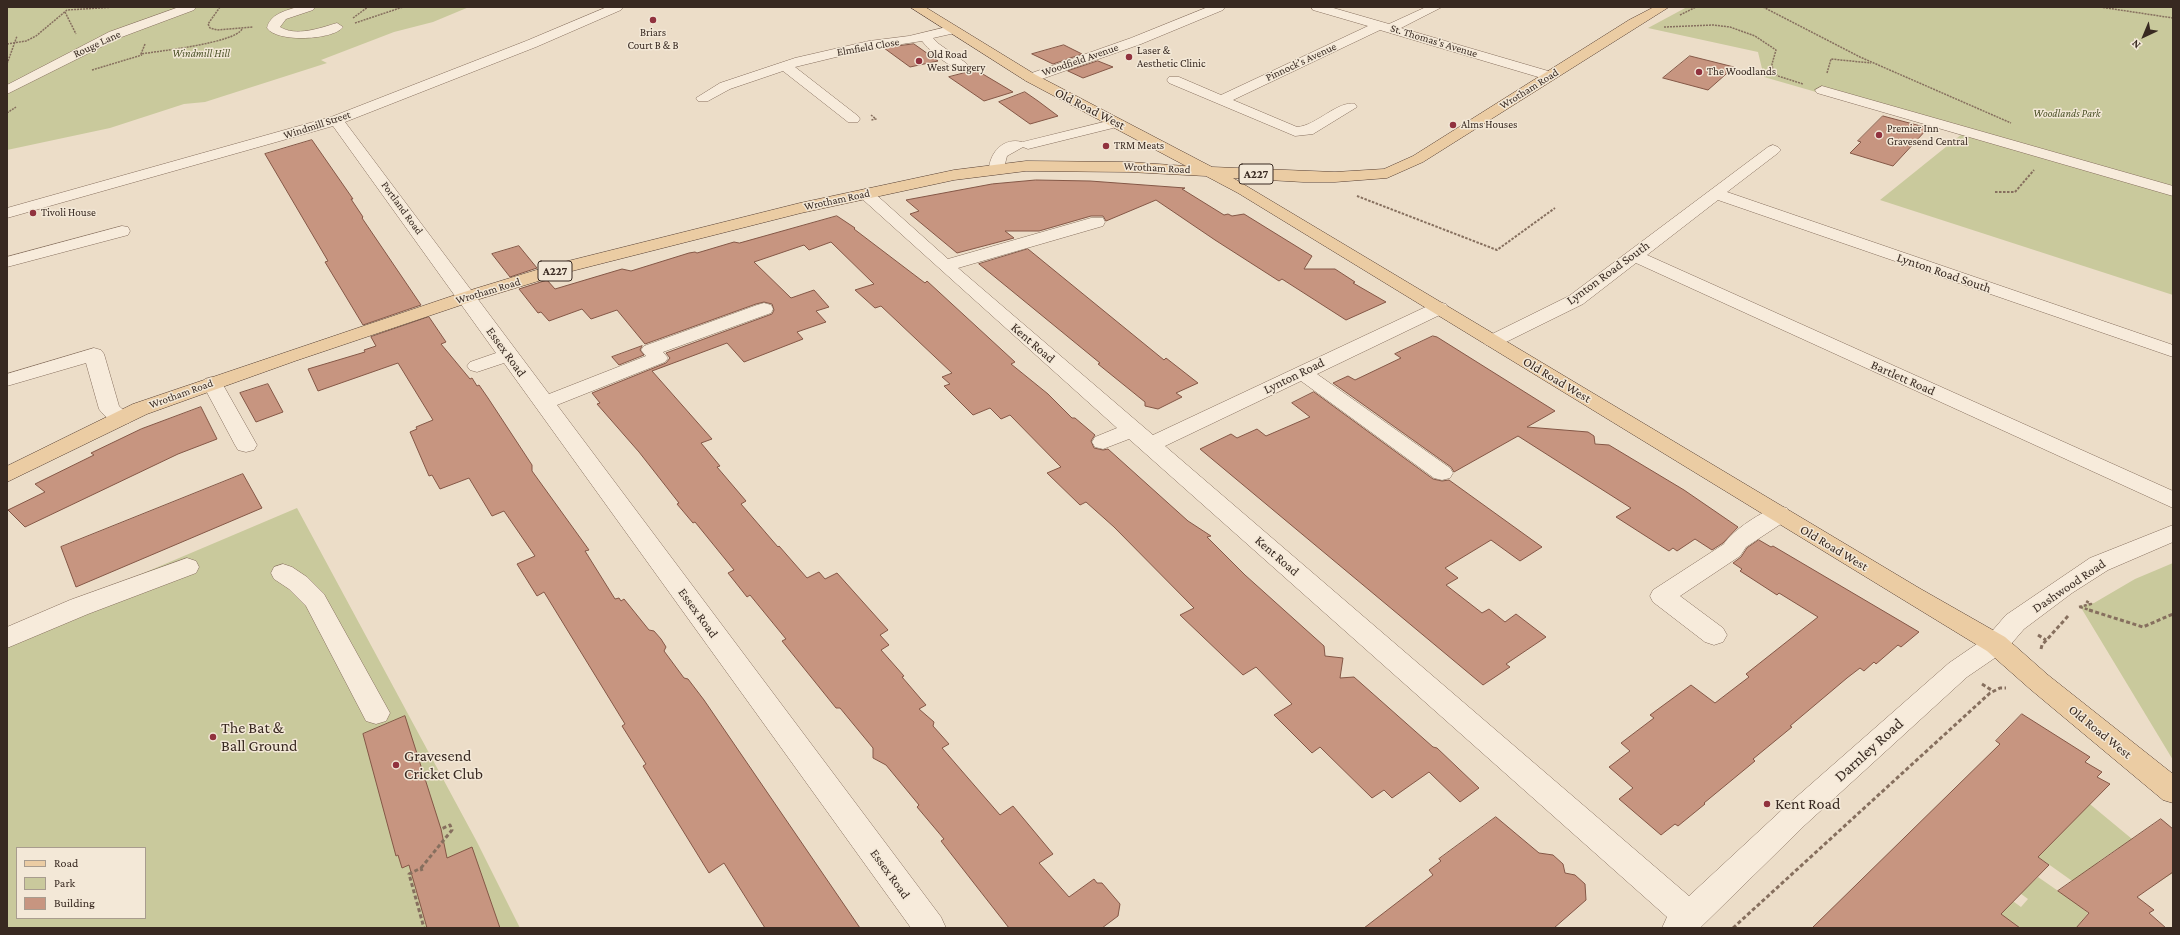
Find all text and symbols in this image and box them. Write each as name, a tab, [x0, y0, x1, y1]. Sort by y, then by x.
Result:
marker: Briars Court B & B	[648, 15, 658, 25]
north arrow	[2124, 16, 2164, 56]
street label: St. Thomas's Avenue	[1389, 21, 1479, 61]
place label: Briars Court B & B	[627, 26, 679, 52]
street label: Rouge Lane	[71, 27, 123, 61]
street label: Elmfield Close	[836, 35, 900, 59]
text: N	[2129, 38, 2143, 52]
street label: Pinnock's Avenue	[1263, 40, 1339, 84]
street label: Woodfield Avenue	[1040, 41, 1120, 79]
place label: Laser & Aesthetic Clinic	[1137, 44, 1206, 70]
park label: Windmill Hill	[172, 47, 230, 61]
place label: Old Road West Surgery	[927, 48, 985, 74]
marker: Laser & Aesthetic Clinic	[1124, 52, 1134, 62]
marker: Old Road West Surgery	[914, 56, 924, 66]
place label: The Woodlands	[1707, 65, 1776, 79]
street label: Wrotham Road	[1497, 66, 1561, 112]
marker: The Woodlands	[1694, 67, 1704, 77]
street label: Old Road West	[1052, 85, 1128, 133]
park label: Woodlands Park	[2033, 107, 2101, 121]
street label: Windmill Street	[282, 108, 352, 142]
place label: Alms Houses	[1461, 118, 1517, 132]
marker: Alms Houses	[1448, 120, 1458, 130]
place label: Premier Inn Gravesend Central	[1887, 122, 1968, 148]
marker: Premier Inn Gravesend Central	[1874, 130, 1884, 140]
place label: TRM Meats	[1114, 139, 1164, 153]
marker: TRM Meats	[1101, 141, 1111, 151]
street label: Wrotham Road	[1123, 160, 1191, 176]
road number: A227	[1239, 164, 1273, 184]
street label: Portland Road	[378, 179, 426, 237]
street label: Wrotham Road	[803, 187, 871, 213]
place label: Tivoli House	[41, 206, 96, 220]
marker: Tivoli House	[28, 208, 38, 218]
street label: Lynton Road South	[1563, 238, 1653, 308]
street label: Lynton Road South	[1895, 250, 1993, 296]
road number: A227	[538, 261, 572, 281]
street label: Wrotham Road	[454, 275, 522, 307]
street label: Kent Road	[1008, 320, 1058, 366]
street label: Essex Road	[483, 324, 529, 380]
street label: Old Road West	[1520, 354, 1594, 406]
street label: Lynton Road	[1261, 355, 1327, 397]
street label: Bartlett Road	[1869, 357, 1937, 399]
street label: Wrotham Road	[147, 376, 215, 412]
street label: Old Road West	[1797, 522, 1871, 574]
street label: Kent Road	[1252, 533, 1302, 579]
street label: Dashwood Road	[2030, 556, 2108, 616]
street label: Essex Road	[675, 585, 721, 641]
street label: Old Road West	[2065, 702, 2135, 762]
street label: Darnley Road	[1830, 714, 1908, 786]
place label: The Bat & Ball Ground	[221, 718, 297, 756]
marker: The Bat & Ball Ground	[208, 732, 218, 742]
place label: Gravesend Cricket Club	[404, 746, 483, 784]
marker: Gravesend Cricket Club	[391, 760, 401, 770]
place label: Kent Road	[1775, 794, 1840, 814]
marker: Kent Road	[1762, 799, 1772, 809]
street label: Essex Road	[867, 846, 913, 902]
legend	[16, 847, 146, 919]
text: Road	[54, 856, 78, 870]
text: Park	[54, 876, 75, 890]
text: Building	[54, 896, 95, 910]

